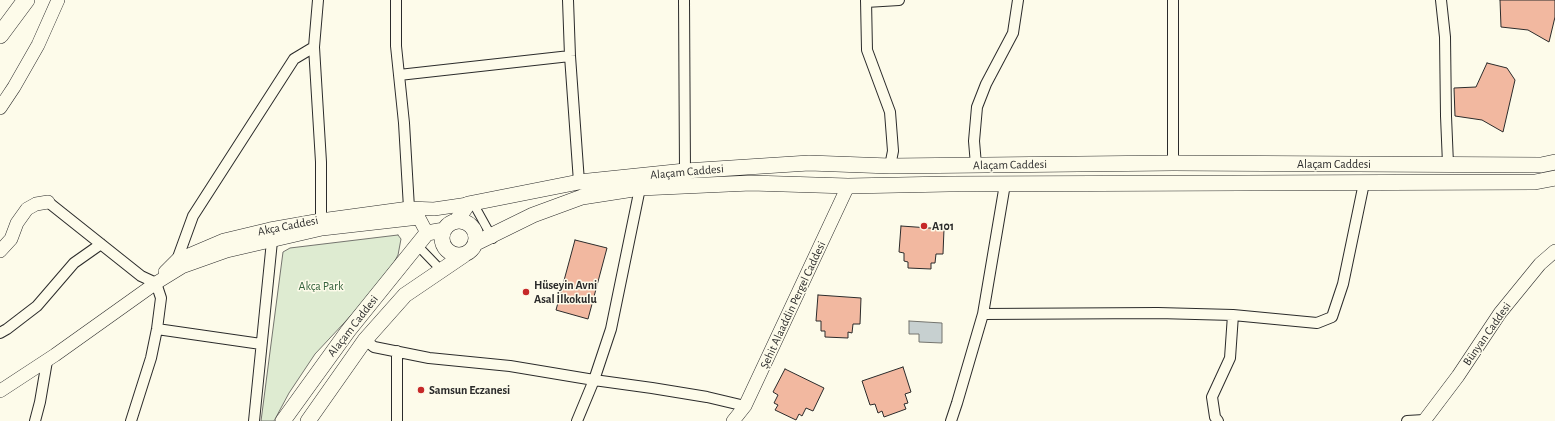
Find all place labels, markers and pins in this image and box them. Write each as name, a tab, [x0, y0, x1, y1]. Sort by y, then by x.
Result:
place label: A101	[932, 219, 954, 233]
marker: A101	[919, 221, 929, 231]
place label: Hüseyin Avni Asal İlkokulu	[534, 278, 597, 306]
marker: Hüseyin Avni Asal İlkokulu	[521, 287, 531, 297]
place label: Samsun Eczanesi	[429, 383, 510, 397]
marker: Samsun Eczanesi	[416, 385, 426, 395]

